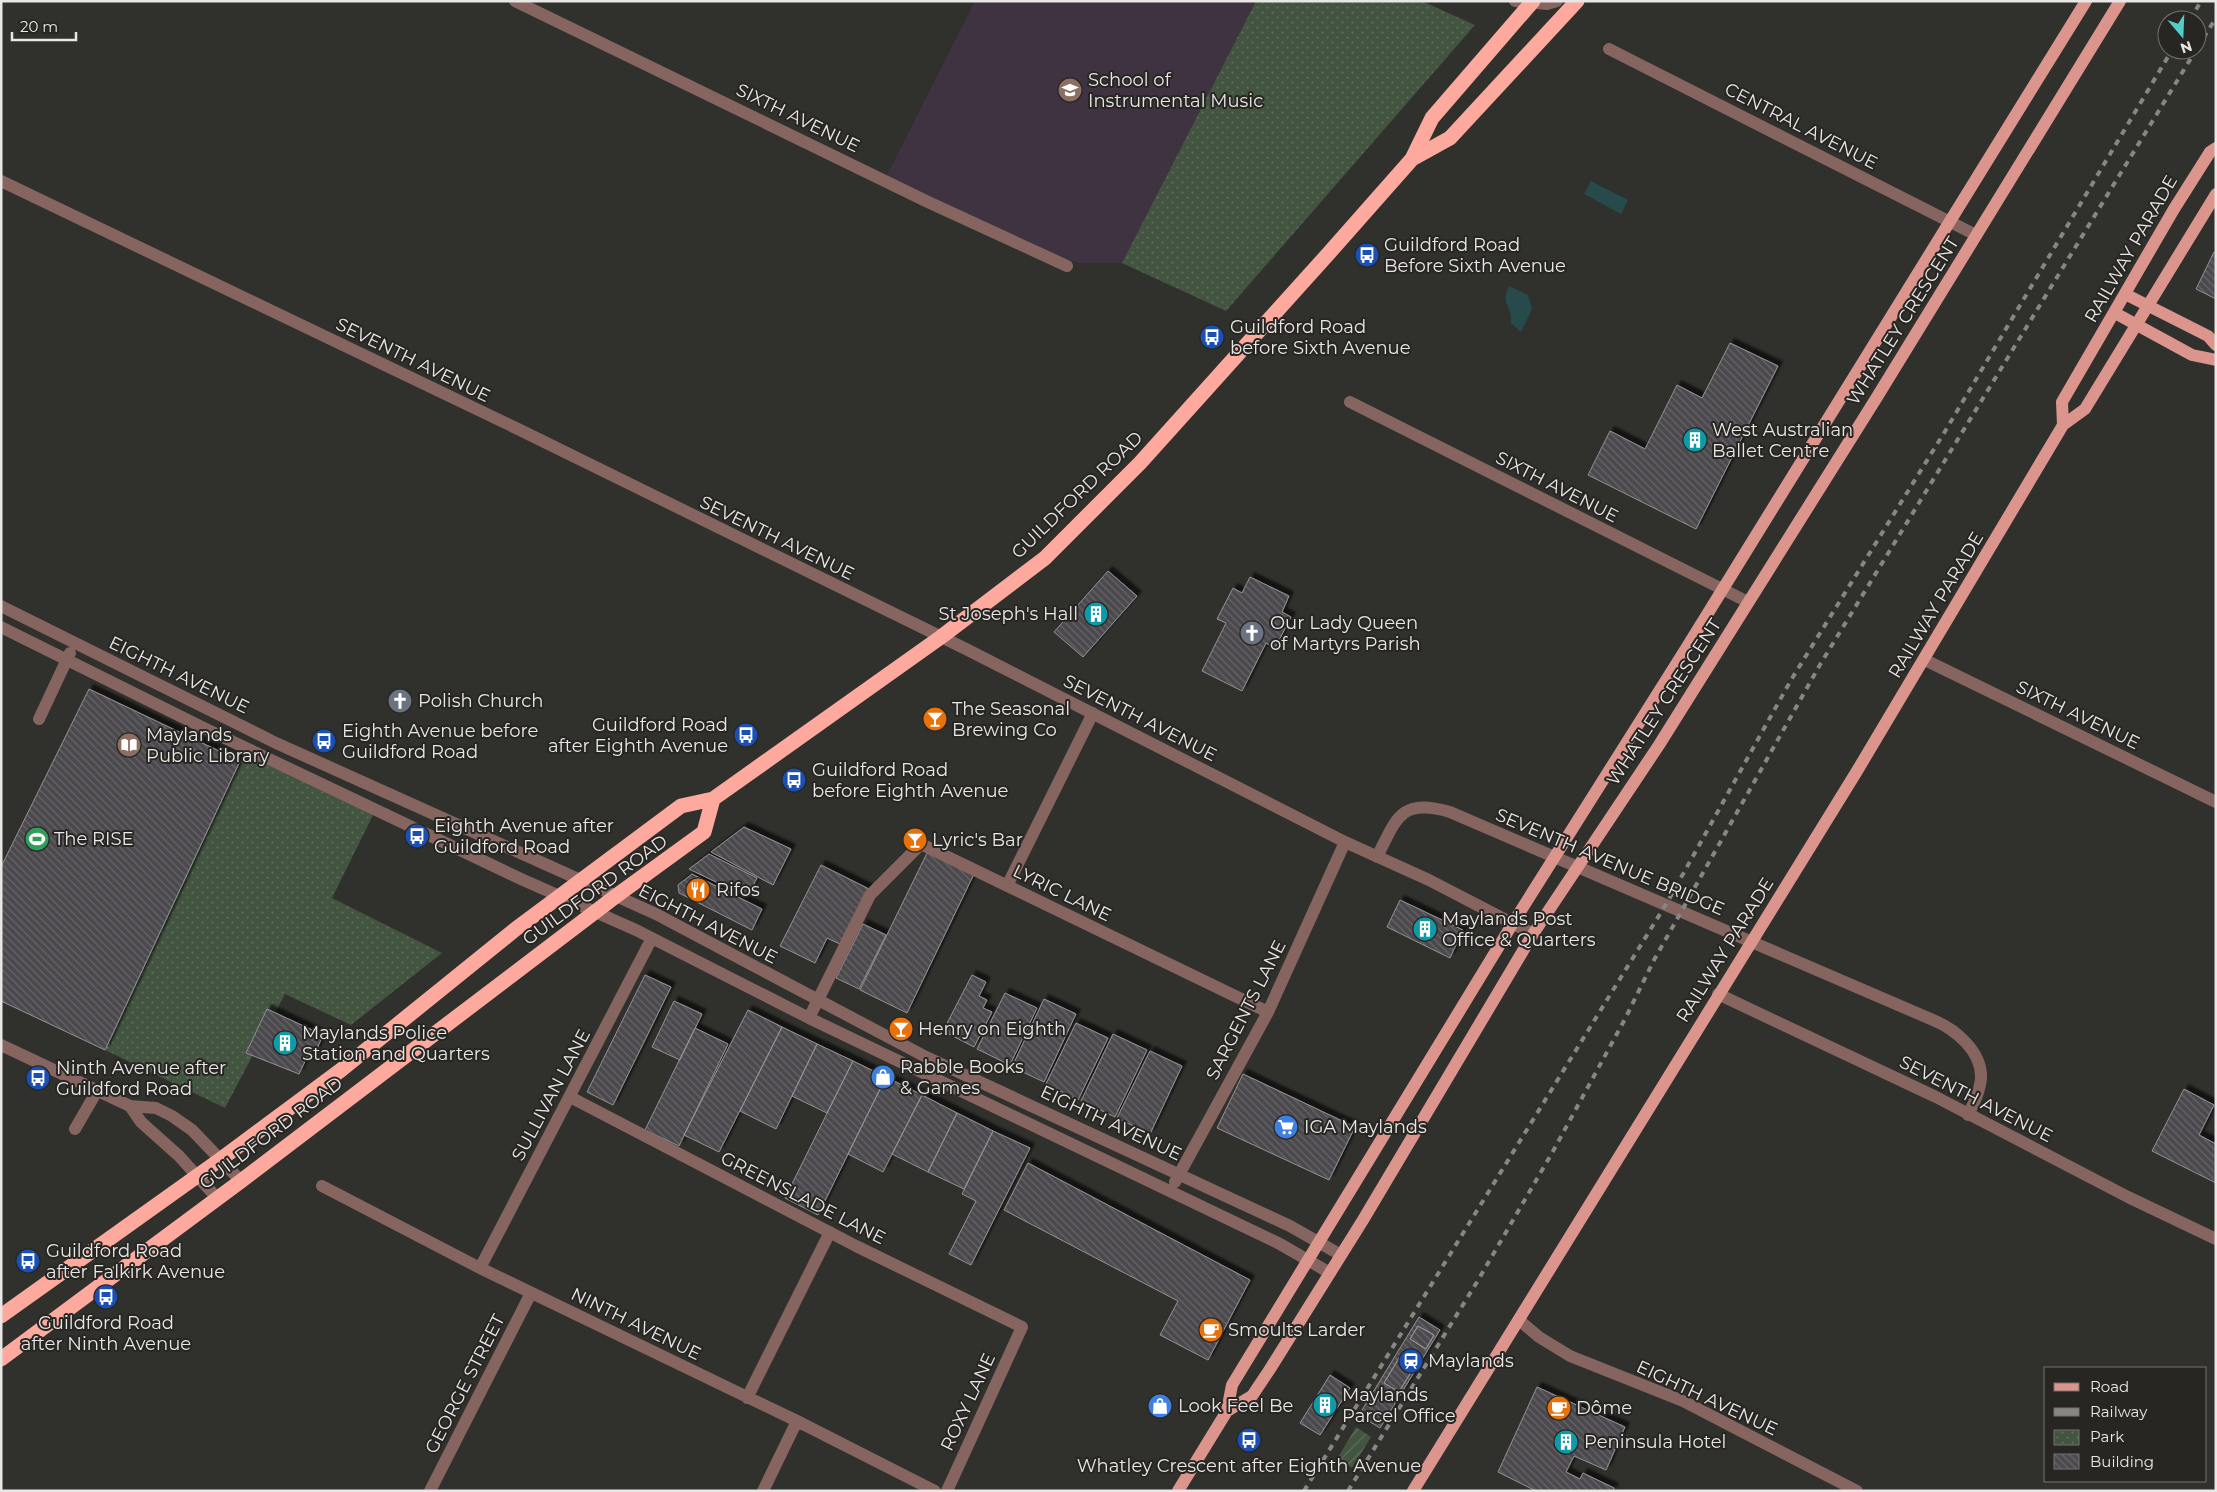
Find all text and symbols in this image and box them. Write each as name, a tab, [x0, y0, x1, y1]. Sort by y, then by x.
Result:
scale bar	[12, 10, 76, 42]
north arrow	[2157, 10, 2207, 60]
text: 20 m	[20, 17, 58, 36]
text: N	[2178, 37, 2195, 58]
place label: School of Instrumental Music	[1088, 69, 1263, 112]
school or university icon: School of Instrumental Music	[1057, 77, 1083, 103]
street label: CENTRAL AVENUE	[1721, 78, 1881, 174]
street label: SIXTH AVENUE	[733, 79, 863, 157]
street label: RAILWAY PARADE	[2080, 171, 2182, 327]
street label: WHATLEY CRESCENT	[1842, 232, 1964, 409]
place label: Guildford Road Before Sixth Avenue	[1384, 234, 1566, 277]
bus stop icon: Guildford Road Before Sixth Avenue	[1354, 242, 1380, 268]
street label: SEVENTH AVENUE	[332, 313, 494, 407]
place label: Guildford Road before Sixth Avenue	[1230, 316, 1411, 359]
bus stop icon: Guildford Road before Sixth Avenue	[1199, 324, 1225, 350]
place label: West Australian Ballet Centre	[1712, 419, 1853, 462]
street label: GUILDFORD ROAD	[1007, 427, 1147, 563]
building icon: West Australian Ballet Centre	[1682, 427, 1708, 453]
street label: SIXTH AVENUE	[1492, 447, 1622, 527]
street label: SEVENTH AVENUE	[696, 491, 858, 585]
street label: RAILWAY PARADE	[1884, 528, 1988, 682]
building icon: St Joseph's Hall	[1083, 601, 1109, 627]
place label: St Joseph's Hall	[939, 603, 1078, 625]
place label: Our Lady Queen of Martyrs Parish	[1270, 612, 1421, 655]
street label: WHATLEY CRESCENT	[1602, 614, 1726, 789]
church icon: Our Lady Queen of Martyrs Parish	[1239, 620, 1265, 646]
street label: EIGHTH AVENUE	[105, 632, 253, 718]
street label: SEVENTH AVENUE	[1060, 670, 1220, 766]
street label: SIXTH AVENUE	[2013, 676, 2143, 754]
church icon: Polish Church	[387, 688, 413, 714]
place label: Polish Church	[418, 690, 544, 712]
place label: The Seasonal Brewing Co	[952, 698, 1070, 741]
bar icon: The Seasonal Brewing Co	[922, 706, 948, 732]
place label: Guildford Road after Eighth Avenue	[548, 714, 728, 757]
place label: Eighth Avenue before Guildford Road	[342, 720, 539, 763]
bus stop icon: Guildford Road after Eighth Avenue	[733, 722, 759, 748]
place label: Maylands Public Library	[146, 724, 270, 767]
bus stop icon: Eighth Avenue before Guildford Road	[311, 728, 337, 754]
library icon: Maylands Public Library	[116, 732, 142, 758]
place label: Guildford Road before Eighth Avenue	[812, 759, 1009, 802]
bus stop icon: Guildford Road before Eighth Avenue	[781, 767, 807, 793]
street label: SEVENTH AVENUE BRIDGE	[1492, 804, 1728, 920]
place label: Eighth Avenue after Guildford Road	[434, 815, 614, 858]
bus stop icon: Eighth Avenue after Guildford Road	[404, 823, 430, 849]
sports icon: The RISE	[24, 826, 50, 852]
bar icon: Lyric's Bar	[902, 827, 928, 853]
place label: The RISE	[54, 828, 134, 850]
place label: Lyric's Bar	[932, 829, 1023, 851]
street label: GUILDFORD ROAD	[518, 830, 672, 950]
street label: LYRIC LANE	[1009, 860, 1115, 926]
street label: RAILWAY PARADE	[1672, 874, 1778, 1026]
restaurant icon: Rifos	[685, 877, 711, 903]
street label: EIGHTH AVENUE	[635, 879, 781, 969]
place label: Rifos	[716, 879, 760, 901]
place label: Maylands Post Office & Quarters	[1442, 908, 1596, 951]
building icon: Maylands Post Office & Quarters	[1412, 916, 1438, 942]
street label: SARGENTS LANE	[1201, 937, 1291, 1083]
bar icon: Henry on Eighth	[888, 1016, 914, 1042]
place label: Henry on Eighth	[918, 1018, 1066, 1040]
place label: Maylands Police Station and Quarters	[302, 1022, 490, 1065]
street label: SULLIVAN LANE	[507, 1025, 595, 1165]
building icon: Maylands Police Station and Quarters	[272, 1030, 298, 1056]
street label: SEVENTH AVENUE	[1896, 1051, 2056, 1147]
place label: Rabble Books & Games	[900, 1056, 1024, 1099]
place label: Ninth Avenue after Guildford Road	[56, 1057, 226, 1100]
shop icon: Rabble Books & Games	[870, 1064, 896, 1090]
bus stop icon: Ninth Avenue after Guildford Road	[25, 1065, 51, 1091]
street label: GUILDFORD ROAD	[195, 1072, 347, 1194]
street label: EIGHTH AVENUE	[1037, 1081, 1185, 1165]
supermarket icon: IGA Maylands	[1273, 1114, 1299, 1140]
place label: IGA Maylands	[1304, 1116, 1427, 1138]
street label: GREENSLADE LANE	[717, 1147, 889, 1249]
place label: Guildford Road after Falkirk Avenue	[46, 1240, 225, 1283]
bus stop icon: Guildford Road after Falkirk Avenue	[15, 1248, 41, 1274]
street label: NINTH AVENUE	[567, 1283, 705, 1365]
bus stop icon: Guildford Road after Ninth Avenue	[93, 1284, 119, 1310]
street label: GEORGE STREET	[420, 1310, 510, 1457]
place label: Guildford Road after Ninth Avenue	[21, 1312, 191, 1355]
cafe icon: Smoults Larder	[1198, 1317, 1224, 1343]
place label: Smoults Larder	[1228, 1319, 1366, 1341]
station icon: Maylands	[1398, 1348, 1424, 1374]
street label: ROXY LANE	[936, 1350, 1000, 1454]
place label: Maylands	[1428, 1350, 1514, 1372]
street label: EIGHTH AVENUE	[1633, 1356, 1781, 1440]
legend	[2044, 1367, 2207, 1482]
text: Road	[2090, 1377, 2129, 1396]
place label: Maylands Parcel Office	[1342, 1384, 1456, 1427]
building icon: Maylands Parcel Office	[1312, 1392, 1338, 1418]
shop icon: Look Feel Be	[1147, 1393, 1173, 1419]
place label: Look Feel Be	[1178, 1395, 1293, 1417]
cafe icon: Dôme	[1546, 1395, 1572, 1421]
place label: Dôme	[1576, 1397, 1632, 1419]
text: Railway	[2090, 1402, 2148, 1421]
bus stop icon: Whatley Crescent after Eighth Avenue	[1236, 1427, 1262, 1453]
text: Park	[2090, 1427, 2124, 1446]
building icon: Peninsula Hotel	[1553, 1429, 1579, 1455]
place label: Peninsula Hotel	[1584, 1431, 1726, 1453]
text: Building	[2090, 1452, 2154, 1471]
place label: Whatley Crescent after Eighth Avenue	[1077, 1455, 1421, 1477]

